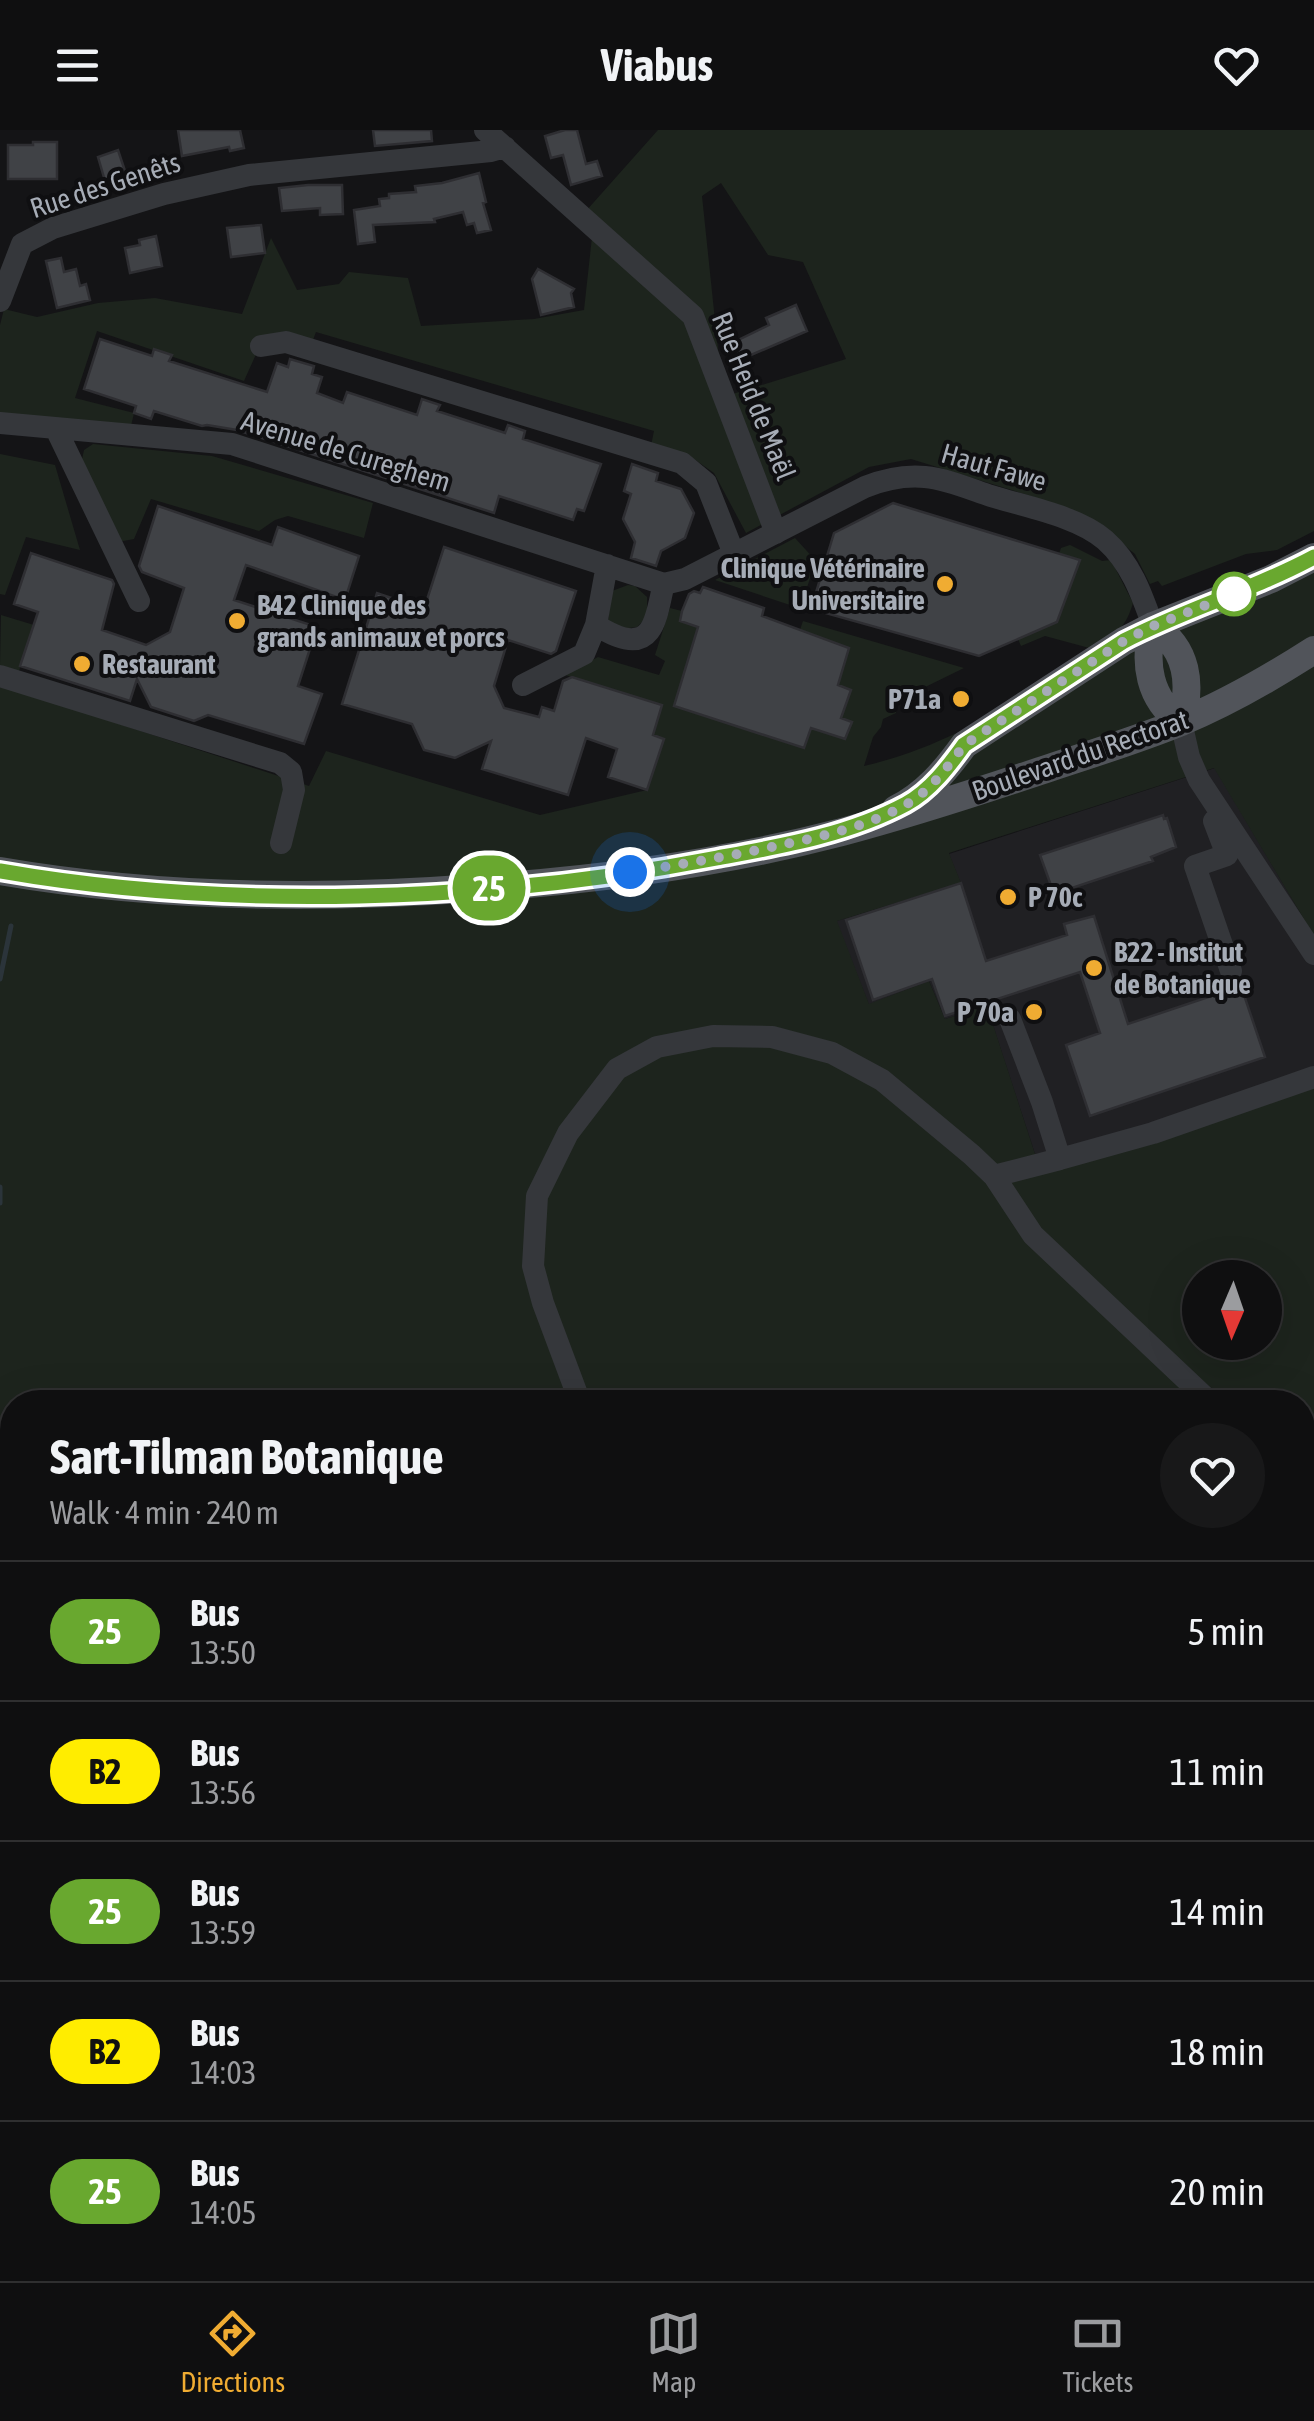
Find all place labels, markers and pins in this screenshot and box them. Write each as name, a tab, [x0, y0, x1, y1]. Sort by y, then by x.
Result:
place label: Clinique Vétérinaire Universitaire	[720, 552, 925, 616]
marker: Clinique Vétérinaire Universitaire	[934, 573, 956, 595]
unlabelled marker	[1213, 573, 1255, 615]
place label: B42 Clinique des grands animaux et porcs	[257, 589, 505, 653]
marker: B42 Clinique des grands animaux et porcs	[226, 610, 248, 632]
place label: Restaurant	[102, 648, 216, 680]
marker: Restaurant	[71, 653, 93, 675]
place label: P71a	[888, 683, 941, 715]
marker: P71a	[950, 688, 972, 710]
place label: P 70c	[1028, 881, 1083, 913]
marker: P 70c	[997, 886, 1019, 908]
place label: B22 - Institut de Botanique	[1114, 936, 1251, 1000]
marker: B22 - Institut de Botanique	[1083, 957, 1105, 979]
place label: P 70a	[957, 996, 1014, 1028]
marker: P 70a	[1023, 1001, 1045, 1023]

